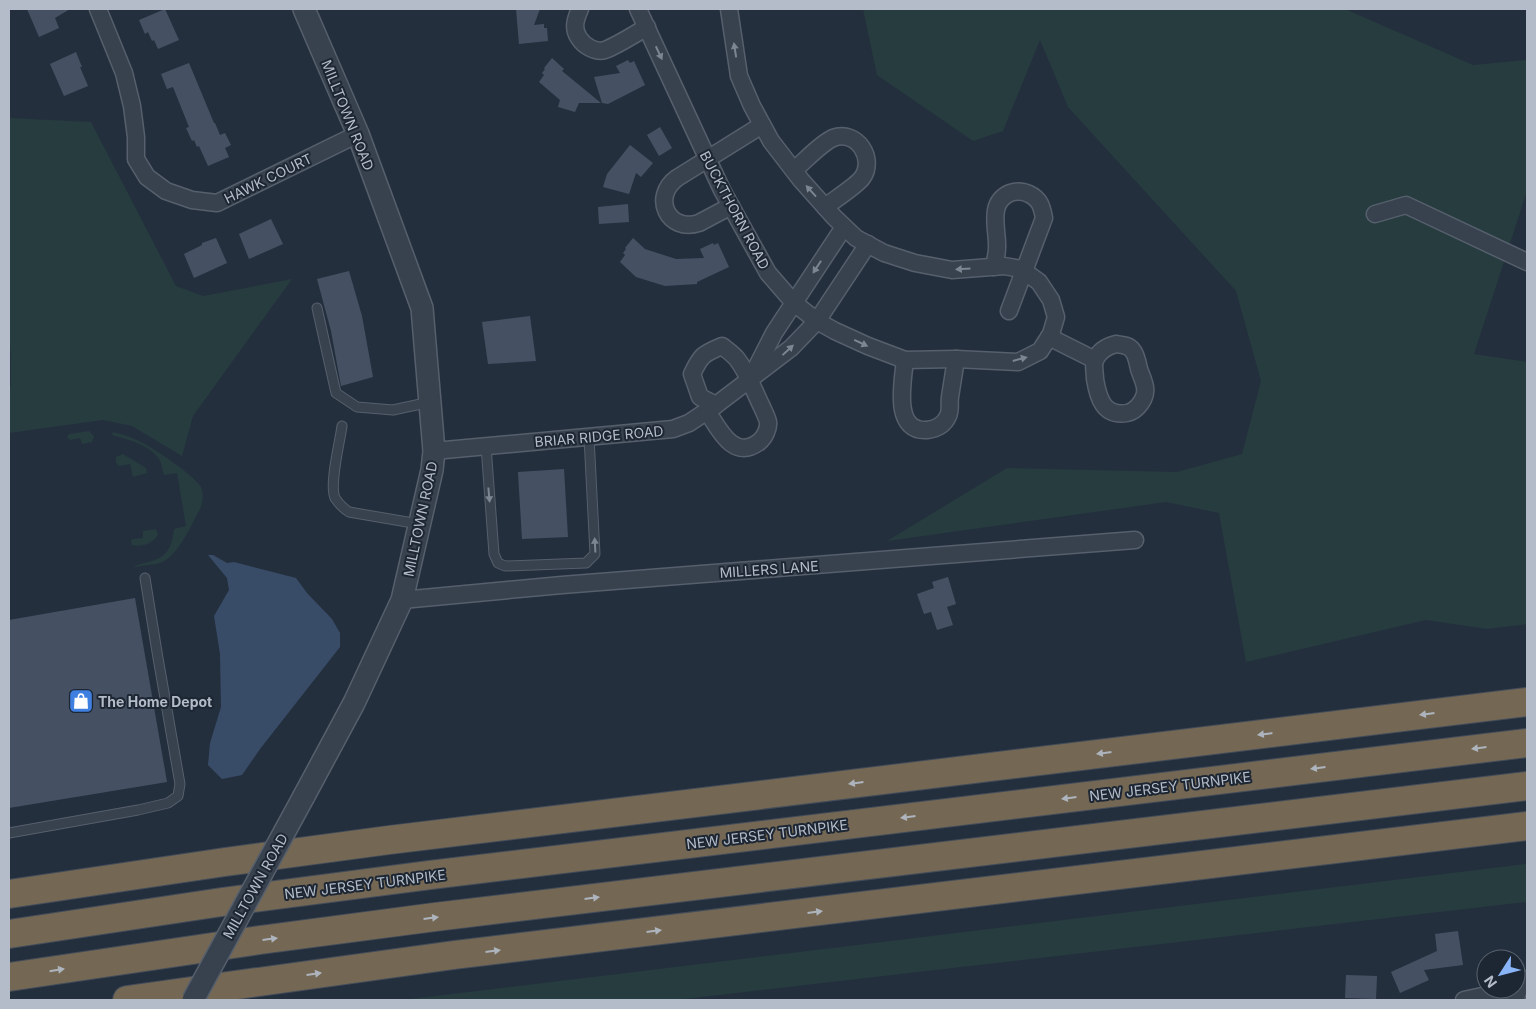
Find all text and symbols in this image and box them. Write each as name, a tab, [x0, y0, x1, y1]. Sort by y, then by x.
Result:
one-way arrow	[731, 42, 739, 58]
one-way arrow	[655, 46, 663, 60]
street label: MILLTOWN ROAD	[318, 57, 378, 173]
street label: BUCKTHORN ROAD	[697, 148, 773, 272]
street label: HAWK COURT	[221, 149, 315, 207]
one-way arrow	[806, 185, 817, 197]
one-way arrow	[812, 261, 822, 274]
one-way arrow	[954, 266, 970, 274]
one-way arrow	[854, 339, 868, 347]
one-way arrow	[782, 344, 794, 356]
one-way arrow	[1012, 355, 1027, 363]
street label: BRIAR RIDGE ROAD	[534, 422, 664, 450]
street label: MILLTOWN ROAD	[399, 460, 441, 578]
one-way arrow	[486, 487, 494, 503]
one-way arrow	[590, 536, 598, 552]
street label: MILLERS LANE	[719, 557, 819, 581]
shop icon: The Home Depot	[68, 688, 94, 714]
place label: The Home Depot	[98, 693, 212, 710]
one-way arrow	[1418, 710, 1434, 718]
one-way arrow	[1257, 730, 1273, 738]
one-way arrow	[1471, 744, 1487, 752]
one-way arrow	[1096, 749, 1112, 757]
one-way arrow	[1309, 764, 1325, 772]
street label: NEW JERSEY TURNPIKE	[1088, 768, 1252, 804]
one-way arrow	[848, 780, 864, 788]
one-way arrow	[1061, 794, 1077, 802]
one-way arrow	[900, 814, 916, 822]
street label: NEW JERSEY TURNPIKE	[685, 816, 849, 852]
street label: MILLTOWN ROAD	[219, 830, 291, 942]
street label: NEW JERSEY TURNPIKE	[283, 866, 447, 902]
one-way arrow	[584, 894, 600, 902]
one-way arrow	[808, 908, 824, 916]
one-way arrow	[423, 914, 439, 922]
one-way arrow	[646, 927, 662, 935]
one-way arrow	[262, 935, 278, 943]
one-way arrow	[485, 947, 501, 955]
north arrow	[1476, 949, 1526, 999]
one-way arrow	[49, 965, 65, 973]
one-way arrow	[306, 970, 322, 978]
text: N	[1480, 973, 1500, 991]

